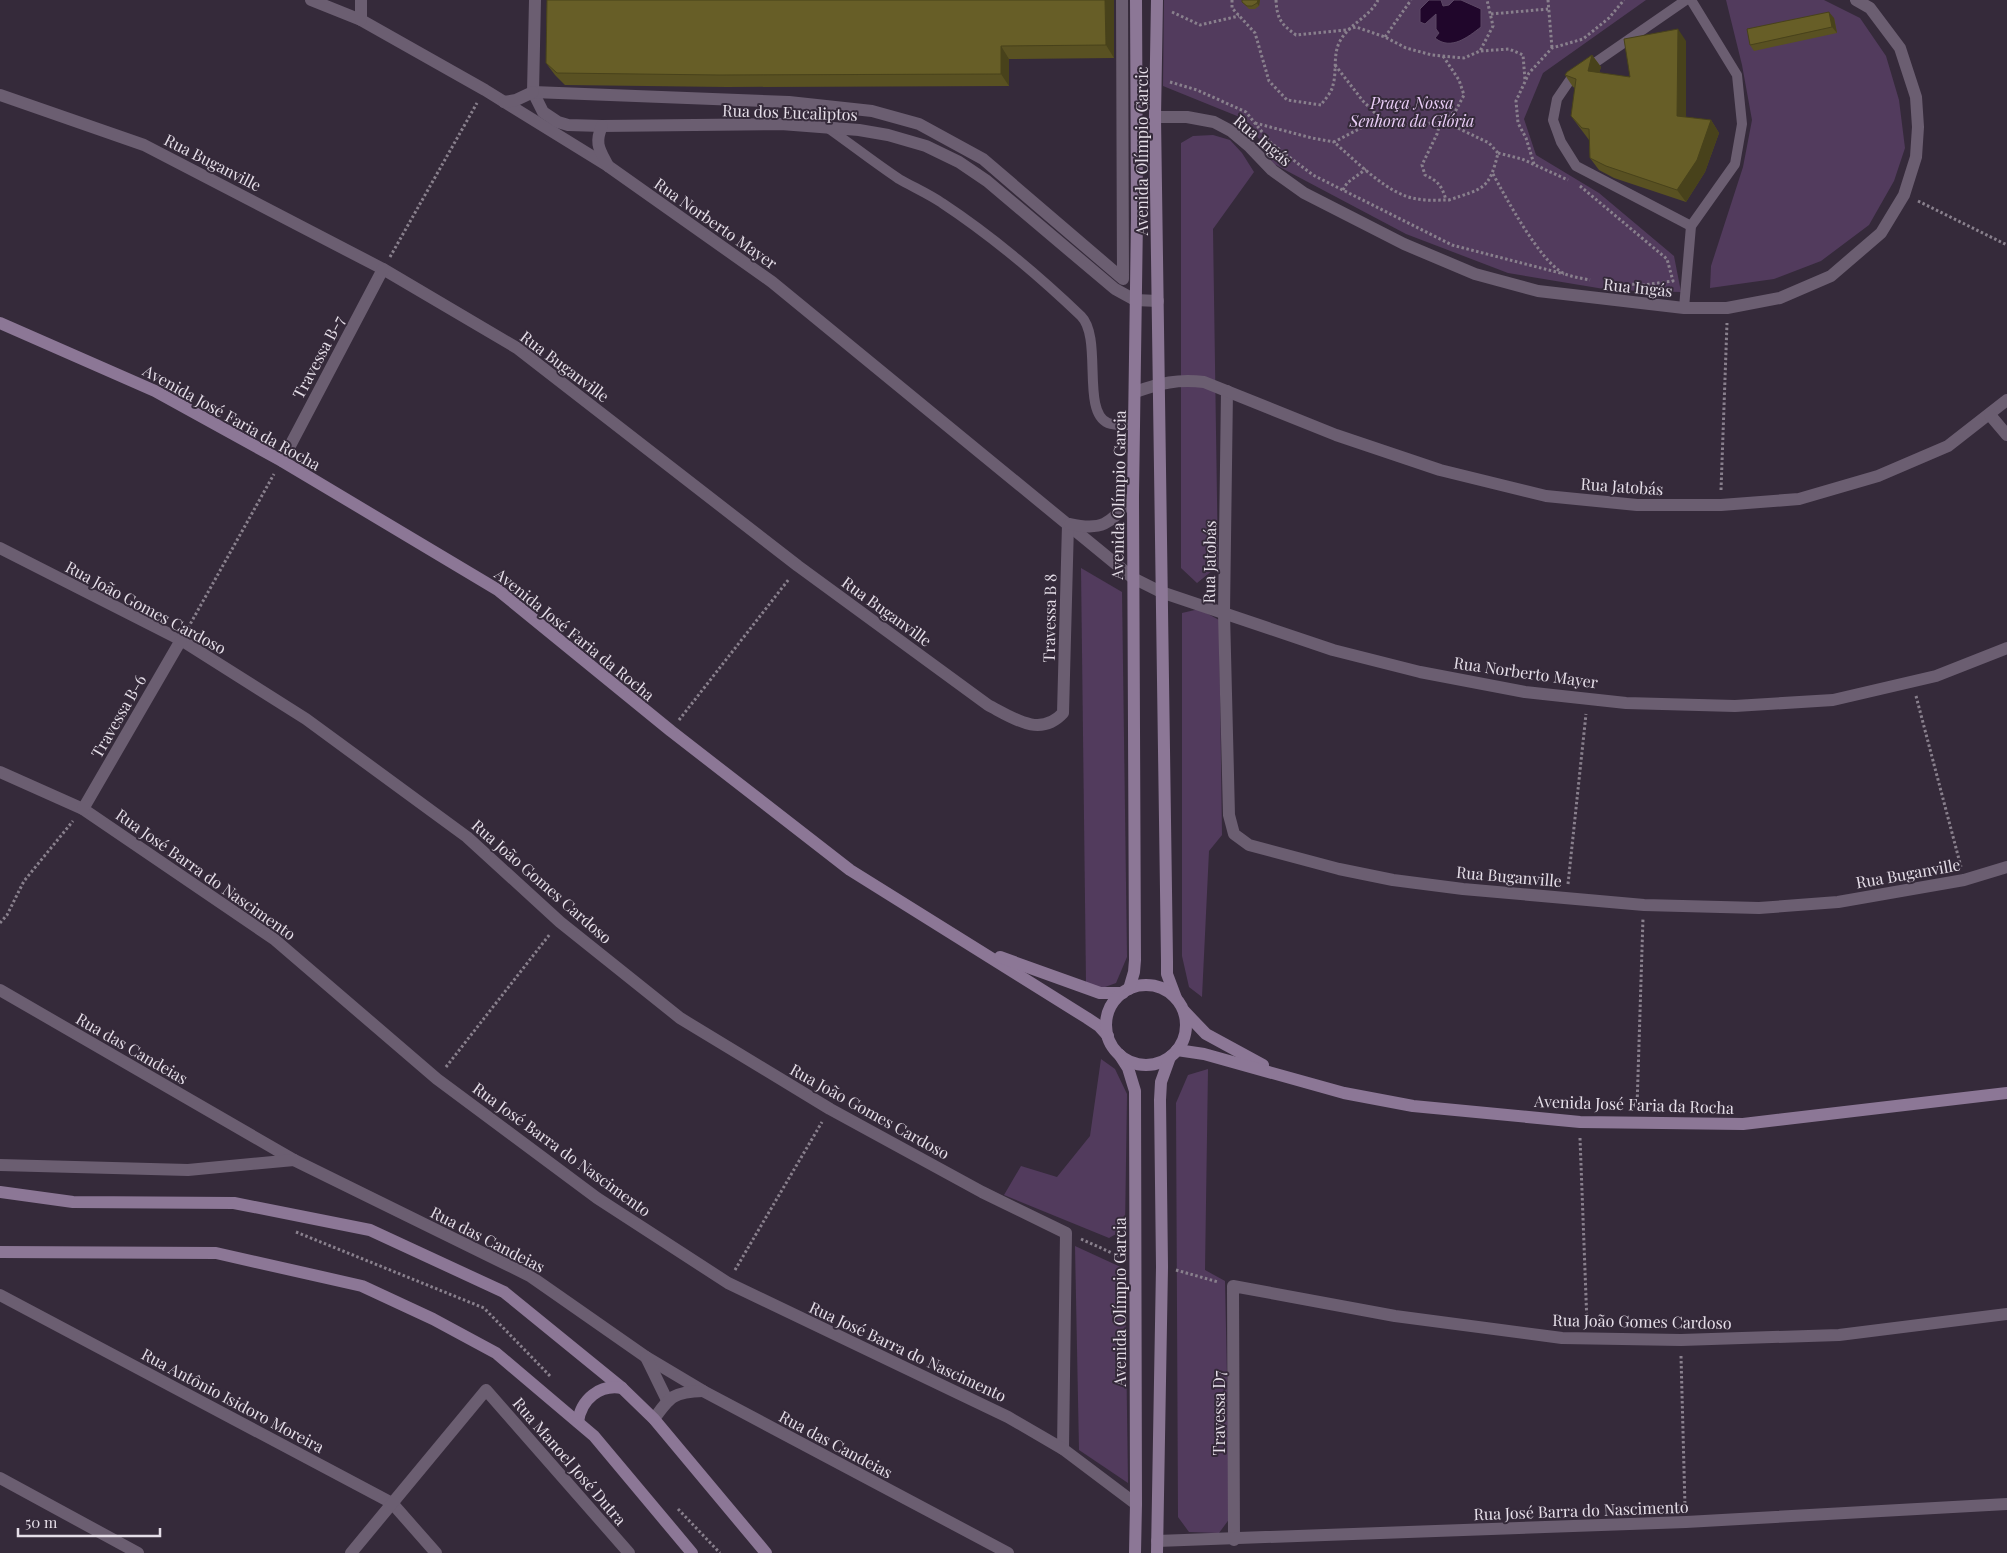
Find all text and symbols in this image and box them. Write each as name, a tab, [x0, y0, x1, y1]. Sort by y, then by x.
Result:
street label: Avenida Olímpio Garcic	[1131, 66, 1152, 237]
park label: Praça Nossa Senhora da Glória	[1349, 92, 1474, 131]
street label: Rua dos Eucaliptos	[722, 99, 858, 125]
street label: Rua Ingás	[1230, 110, 1296, 170]
street label: Rua Buganville	[161, 129, 265, 195]
street label: Rua Norberto Mayer	[650, 173, 782, 273]
street label: Rua Ingás	[1602, 273, 1674, 301]
street label: Travessa B-7	[287, 311, 349, 402]
street label: Rua Buganville	[516, 326, 614, 406]
street label: Avenida José Faria da Rocha	[139, 359, 325, 475]
street label: Avenida Olímpio Garcia	[1106, 410, 1130, 581]
street label: Rua Jatobás	[1580, 473, 1664, 499]
street label: Rua Jatobás	[1198, 520, 1220, 604]
street label: Rua João Gomes Cardoso	[62, 556, 230, 658]
street label: Avenida José Faria da Rocha	[490, 562, 659, 705]
street label: Rua Buganville	[838, 571, 936, 651]
street label: Travessa B 8	[1038, 573, 1060, 663]
street label: Rua Norberto Mayer	[1452, 651, 1600, 693]
street label: Travessa B-6	[86, 670, 150, 762]
street label: Rua José Barra do Nascimento	[112, 804, 300, 944]
street label: Rua João Gomes Cardoso	[468, 814, 617, 948]
street label: Rua Buganville	[1854, 853, 1962, 893]
street label: Rua Buganville	[1455, 861, 1563, 891]
street label: Rua das Candeias	[72, 1008, 192, 1088]
street label: Rua João Gomes Cardoso	[787, 1058, 954, 1164]
street label: Rua José Barra do Nascimento	[469, 1077, 655, 1221]
street label: Avenida José Faria da Rocha	[1533, 1090, 1734, 1118]
street label: Rua das Candeias	[427, 1201, 549, 1277]
street label: Avenida Olímpio Garcia	[1109, 1217, 1130, 1388]
street label: Rua José Barra do Nascimento	[806, 1296, 1010, 1406]
street label: Rua João Gomes Cardoso	[1552, 1309, 1732, 1333]
street label: Rua Antônio Isidoro Moreira	[138, 1343, 328, 1457]
street label: Travessa D7	[1208, 1370, 1229, 1455]
street label: Rua Manoel José Dutra	[509, 1393, 631, 1529]
street label: Rua das Candeias	[776, 1405, 896, 1483]
street label: Rua José Barra do Nascimento	[1473, 1496, 1689, 1524]
scale bar	[18, 1506, 160, 1538]
text: 50 m	[25, 1512, 58, 1532]

